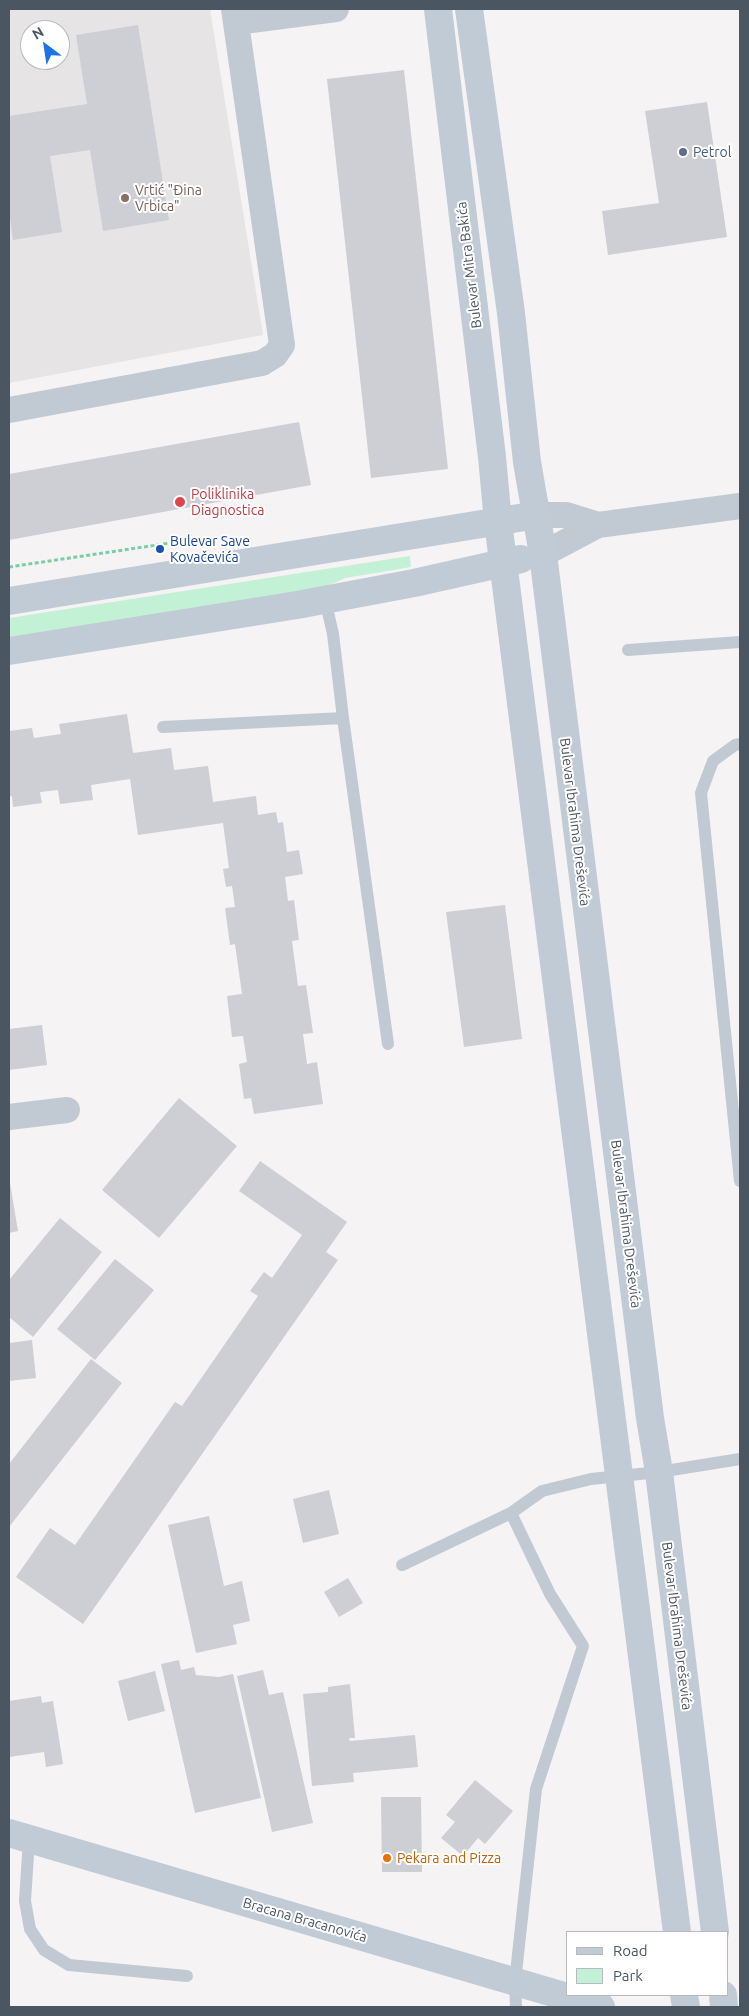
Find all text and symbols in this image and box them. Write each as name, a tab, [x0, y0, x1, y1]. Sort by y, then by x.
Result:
north arrow	[20, 20, 70, 70]
text: N	[29, 23, 46, 43]
place label: Petrol	[693, 144, 731, 160]
marker: Petrol	[677, 146, 689, 158]
place label: Vrtić "Đina Vrbica"	[135, 182, 202, 214]
marker: Vrtić "Đina Vrbica"	[119, 192, 131, 204]
street label: Bulevar Mitra Bakića	[453, 201, 485, 329]
place label: Poliklinika Diagnostica	[191, 486, 264, 518]
marker: Poliklinika Diagnostica	[173, 495, 187, 509]
place label: Bulevar Save Kovačevića	[170, 533, 250, 566]
marker: Bulevar Save Kovačevića	[154, 543, 166, 555]
street label: Bulevar Ibrahima Dreševića	[556, 737, 594, 907]
street label: Bulevar Ibrahima Dreševića	[607, 1139, 645, 1309]
street label: Bulevar Ibrahima Dreševića	[658, 1541, 696, 1711]
place label: Pekara and Pizza	[397, 1850, 501, 1866]
marker: Pekara and Pizza	[381, 1852, 393, 1864]
street label: Bracana Bracanovića	[241, 1894, 369, 1946]
legend	[566, 1931, 729, 1996]
text: Road	[613, 1942, 648, 1959]
text: Park	[613, 1967, 643, 1984]

